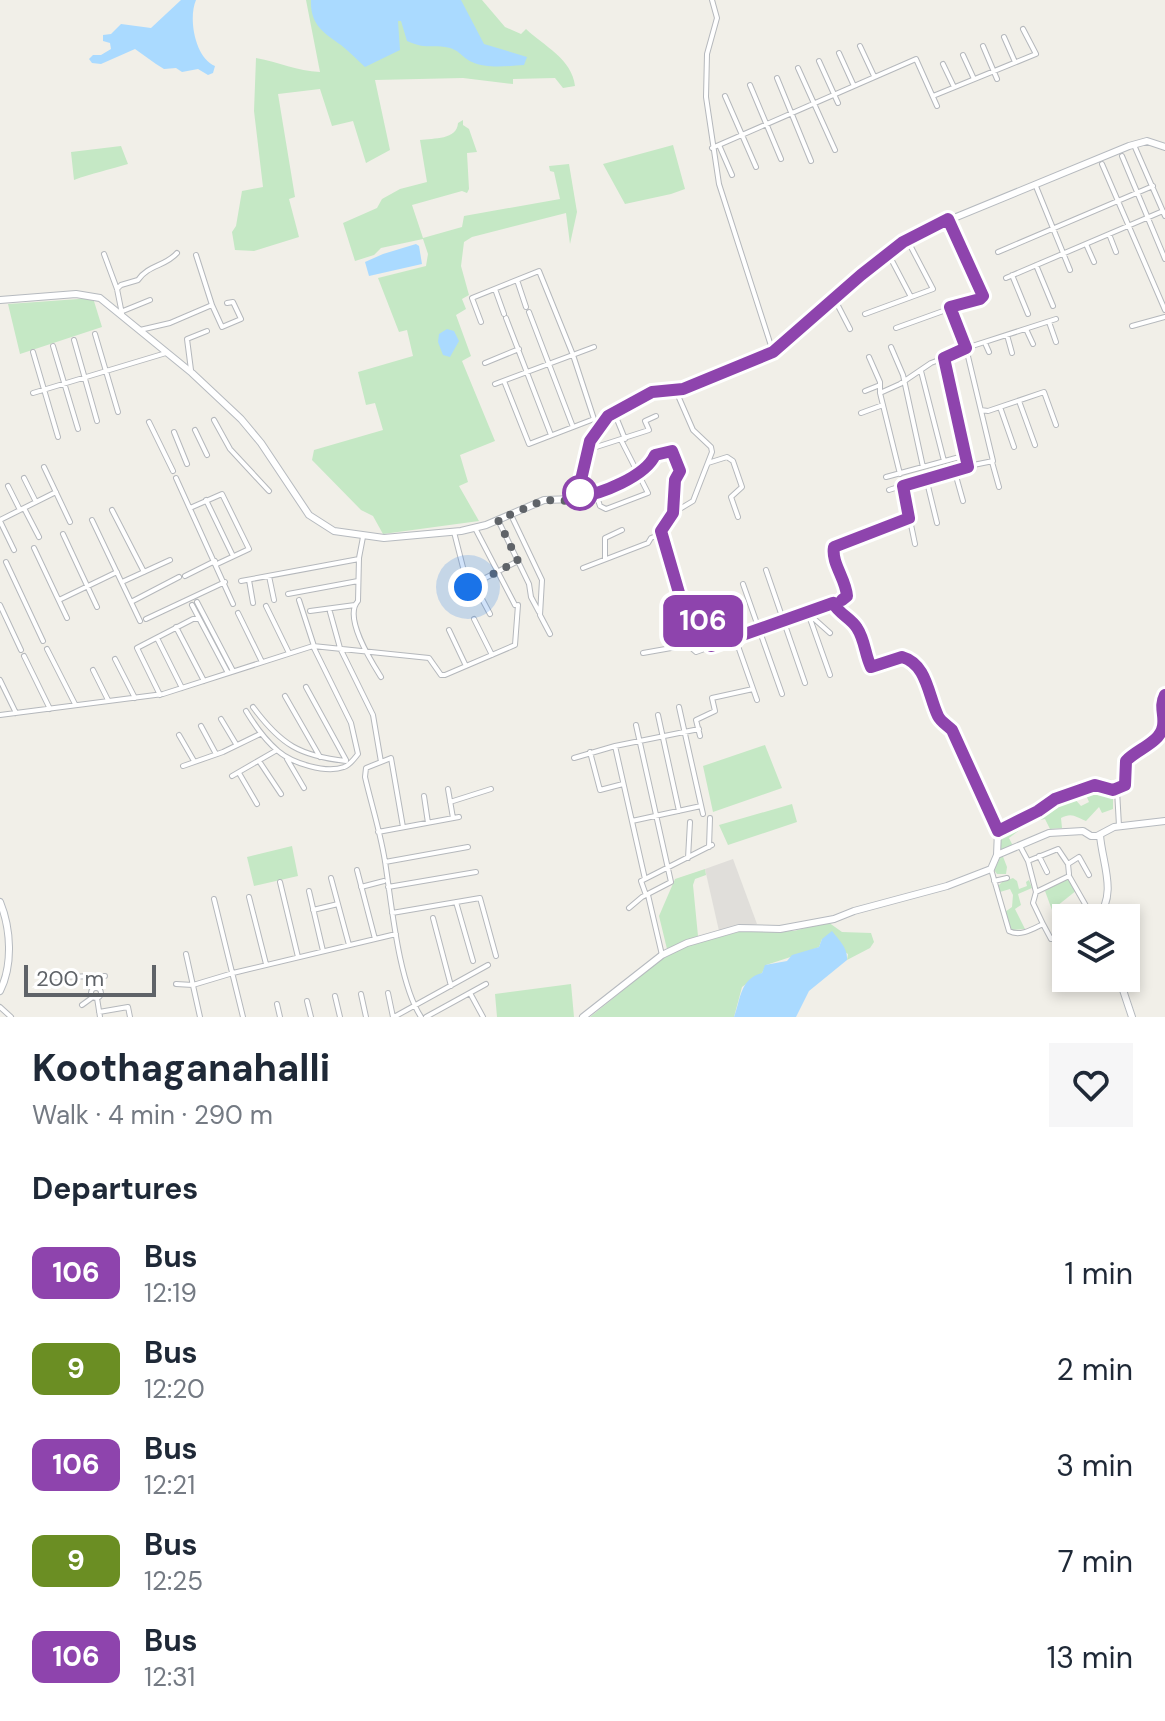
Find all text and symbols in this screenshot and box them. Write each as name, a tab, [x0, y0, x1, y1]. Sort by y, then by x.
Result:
unlabelled marker	[563, 476, 597, 510]
your location	[448, 567, 488, 607]
line badge: 106	[657, 595, 749, 647]
text: 106	[679, 602, 727, 639]
map controls	[1052, 904, 1140, 992]
button: layers	[1052, 904, 1140, 992]
scale bar	[24, 961, 156, 997]
text: 200 m	[36, 964, 104, 993]
text: Koothaganahalli	[32, 1043, 330, 1093]
button: heart	[1049, 1043, 1133, 1127]
text: Walk · 4 min · 290 m	[32, 1098, 273, 1132]
text: Departures	[32, 1169, 198, 1208]
text: Bus	[144, 1237, 198, 1276]
text: 106	[52, 1254, 100, 1291]
text: 1 min	[1065, 1254, 1133, 1293]
text: 12:19	[144, 1276, 197, 1310]
text: Bus	[144, 1333, 198, 1372]
text: 9	[67, 1350, 85, 1387]
text: 2 min	[1057, 1350, 1133, 1389]
text: 12:20	[144, 1372, 205, 1406]
text: Bus	[144, 1429, 198, 1468]
text: 106	[52, 1446, 100, 1483]
text: 3 min	[1056, 1446, 1133, 1485]
text: 12:21	[144, 1468, 195, 1502]
text: Bus	[144, 1525, 198, 1564]
text: 9	[67, 1542, 85, 1579]
text: 7 min	[1058, 1542, 1133, 1581]
text: 12:25	[144, 1564, 203, 1598]
text: Bus	[144, 1621, 198, 1660]
text: 106	[52, 1638, 100, 1675]
text: 13 min	[1047, 1638, 1133, 1677]
text: 12:31	[144, 1660, 195, 1694]

